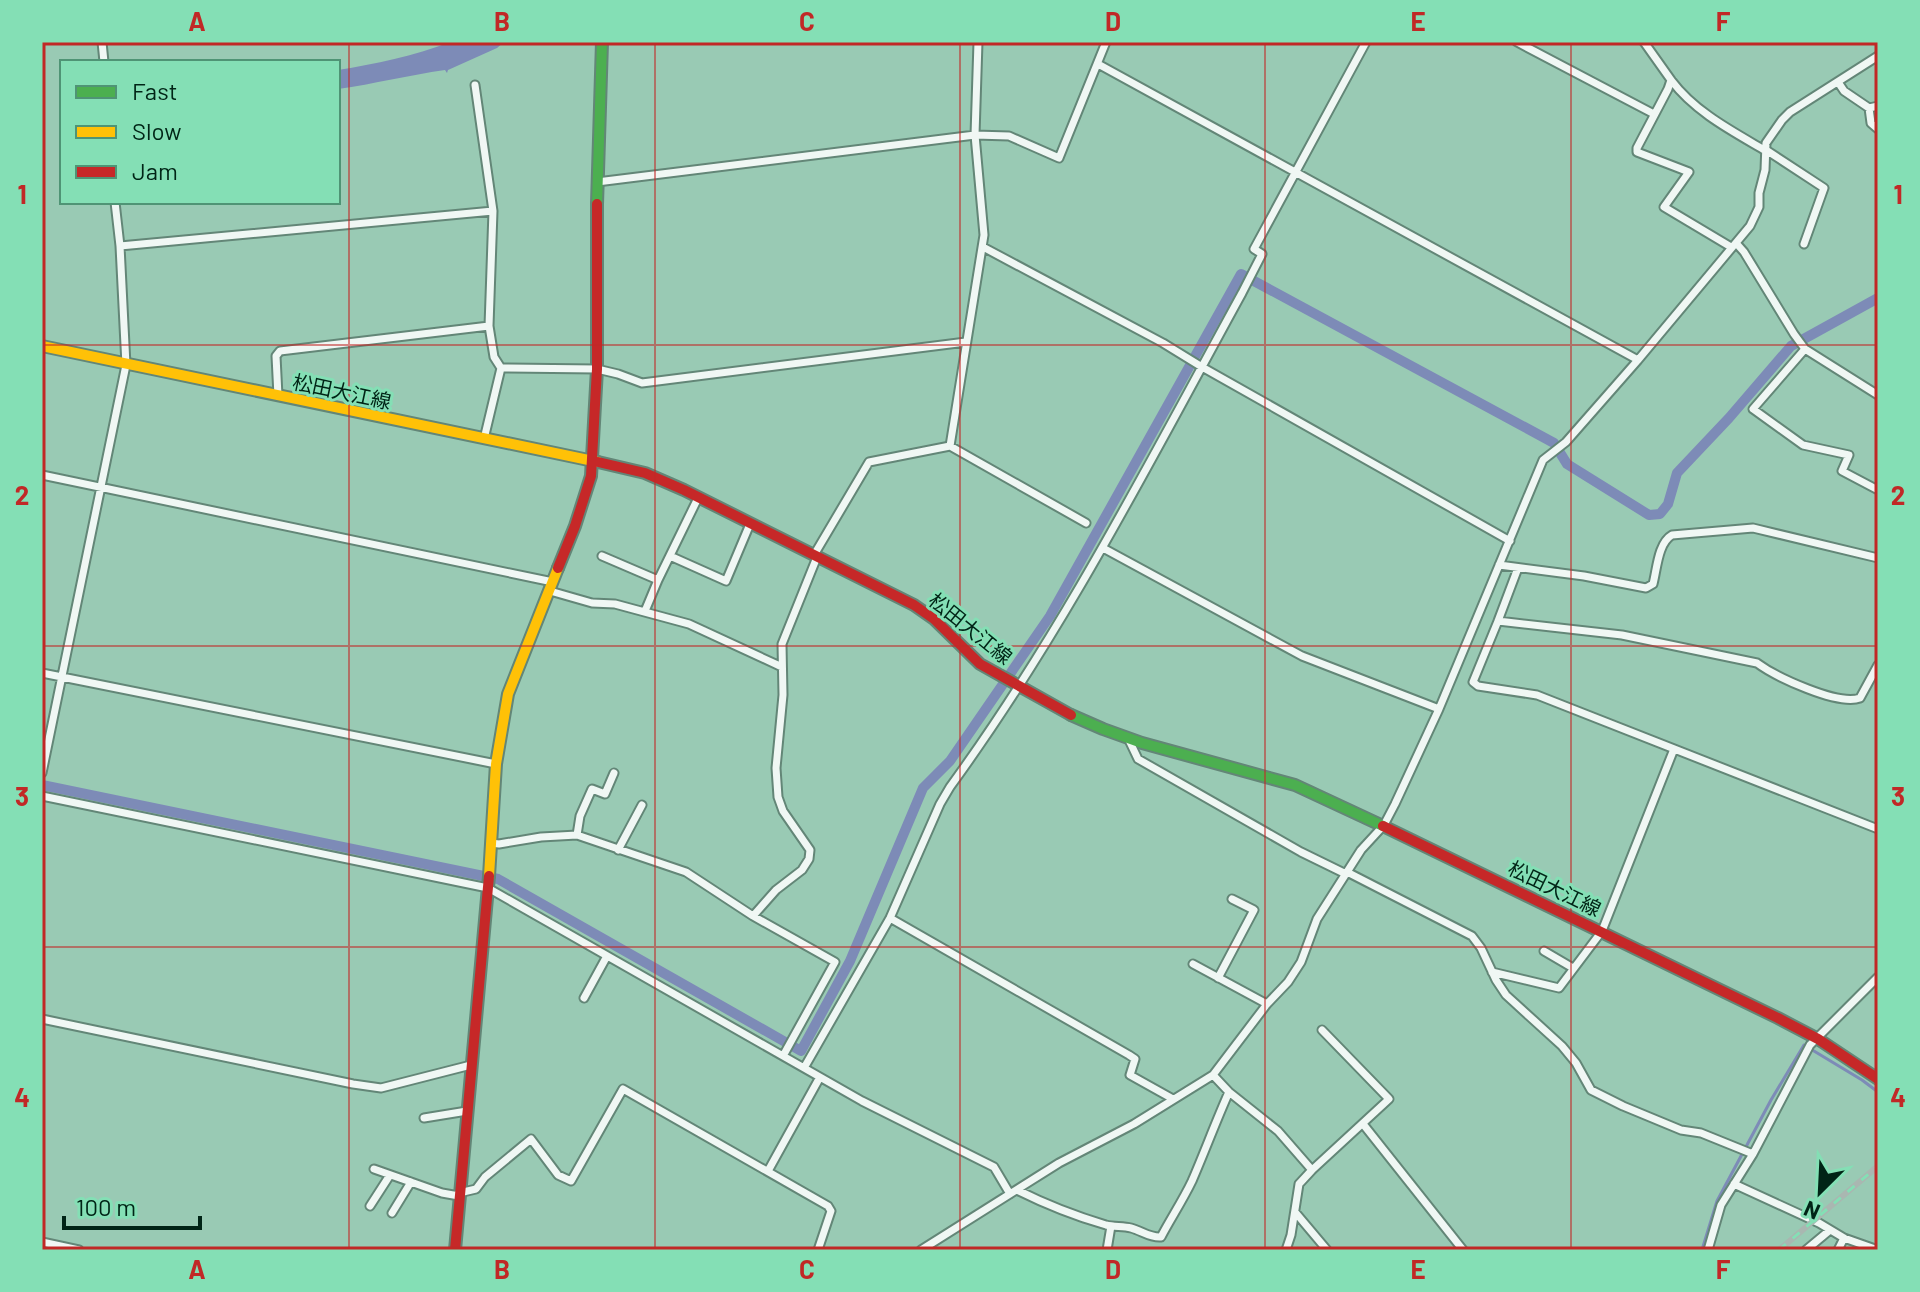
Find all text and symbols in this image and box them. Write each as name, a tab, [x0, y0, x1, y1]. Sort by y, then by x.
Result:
text: A	[188, 5, 206, 36]
text: B	[494, 5, 510, 36]
text: C	[799, 5, 815, 36]
text: D	[1105, 5, 1121, 36]
text: E	[1410, 5, 1426, 36]
text: F	[1716, 5, 1731, 36]
legend	[60, 60, 340, 204]
text: Fast	[132, 76, 177, 105]
text: Slow	[132, 116, 181, 145]
text: Jam	[132, 156, 178, 185]
text: 1	[17, 178, 27, 209]
text: 1	[1893, 178, 1903, 209]
street label: 松田大江線	[291, 369, 393, 413]
text: 2	[15, 479, 29, 510]
text: 2	[1891, 479, 1905, 510]
street label: 松田大江線	[925, 587, 1017, 669]
text: 3	[15, 780, 29, 811]
text: 3	[1891, 780, 1905, 811]
street label: 松田大江線	[1505, 855, 1605, 921]
text: 4	[14, 1081, 30, 1112]
text: 4	[1890, 1081, 1906, 1112]
north arrow	[1780, 1152, 1860, 1232]
scale bar	[64, 1180, 200, 1230]
text: 100 m	[76, 1192, 136, 1221]
text: N	[1799, 1196, 1823, 1226]
text: A	[188, 1253, 206, 1284]
text: B	[494, 1253, 510, 1284]
text: C	[799, 1253, 815, 1284]
text: D	[1105, 1253, 1121, 1284]
text: E	[1410, 1253, 1426, 1284]
text: F	[1716, 1253, 1731, 1284]

